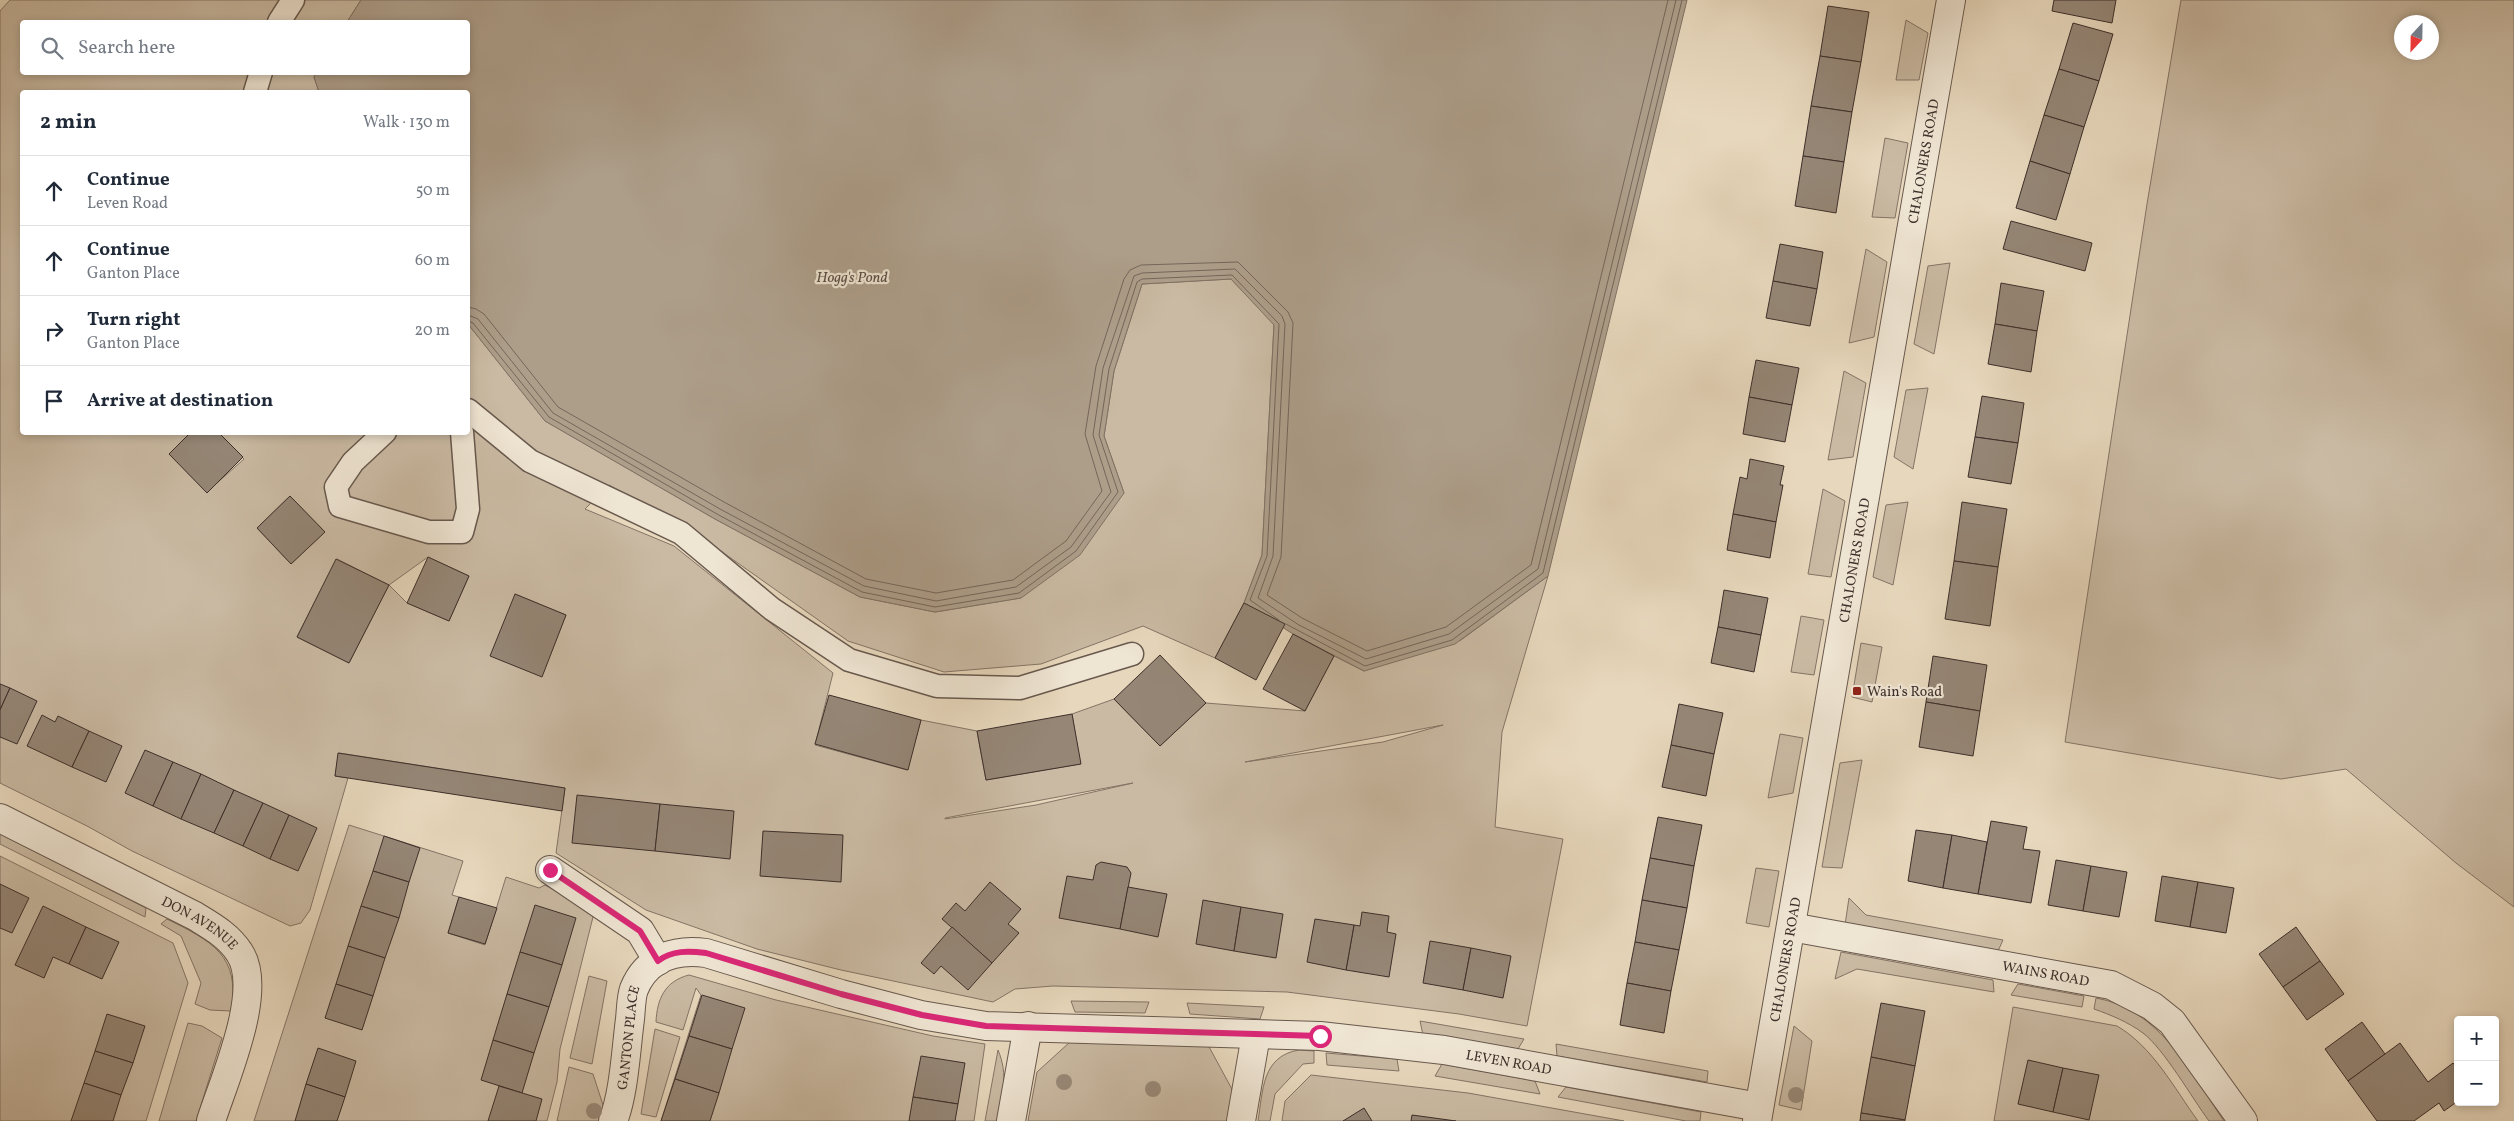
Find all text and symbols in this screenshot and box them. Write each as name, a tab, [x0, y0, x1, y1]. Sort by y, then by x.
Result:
north arrow	[2394, 15, 2439, 60]
search box	[20, 20, 470, 75]
icon: search	[38, 34, 66, 62]
text: Search here	[78, 35, 175, 61]
street label: CHALONERS ROAD	[1904, 98, 1945, 225]
text: 2 min	[40, 108, 97, 137]
text: Walk · 130 m	[363, 112, 450, 134]
text: Continue	[87, 167, 170, 193]
icon: ahead	[40, 177, 68, 205]
text: 50 m	[416, 180, 450, 202]
text: Leven Road	[87, 193, 168, 215]
text: Continue	[87, 237, 170, 263]
icon: ahead	[40, 247, 68, 275]
text: 60 m	[415, 250, 450, 272]
text: Ganton Place	[87, 263, 180, 285]
water label: Hogg's Pond	[816, 268, 888, 289]
text: Turn right	[87, 307, 180, 333]
icon: right	[40, 317, 68, 345]
text: 20 m	[415, 320, 450, 342]
text: Ganton Place	[87, 333, 180, 355]
icon: arrive	[40, 387, 68, 415]
text: Arrive at destination	[87, 388, 273, 414]
street label: CHALONERS ROAD	[1835, 497, 1876, 624]
place label: Wain's Road	[1867, 683, 1942, 702]
marker: Wain's Road	[1851, 685, 1863, 697]
route end	[539, 859, 562, 882]
street label: DON AVENUE	[158, 893, 242, 954]
street label: CHALONERS ROAD	[1766, 896, 1807, 1023]
street label: WAINS ROAD	[2001, 957, 2091, 992]
street label: GANTON PLACE	[613, 983, 646, 1091]
map controls	[2454, 1016, 2499, 1106]
button: +	[2454, 1016, 2499, 1061]
route start	[1309, 1025, 1332, 1048]
street label: LEVEN ROAD	[1464, 1046, 1553, 1080]
button: −	[2454, 1061, 2499, 1106]

